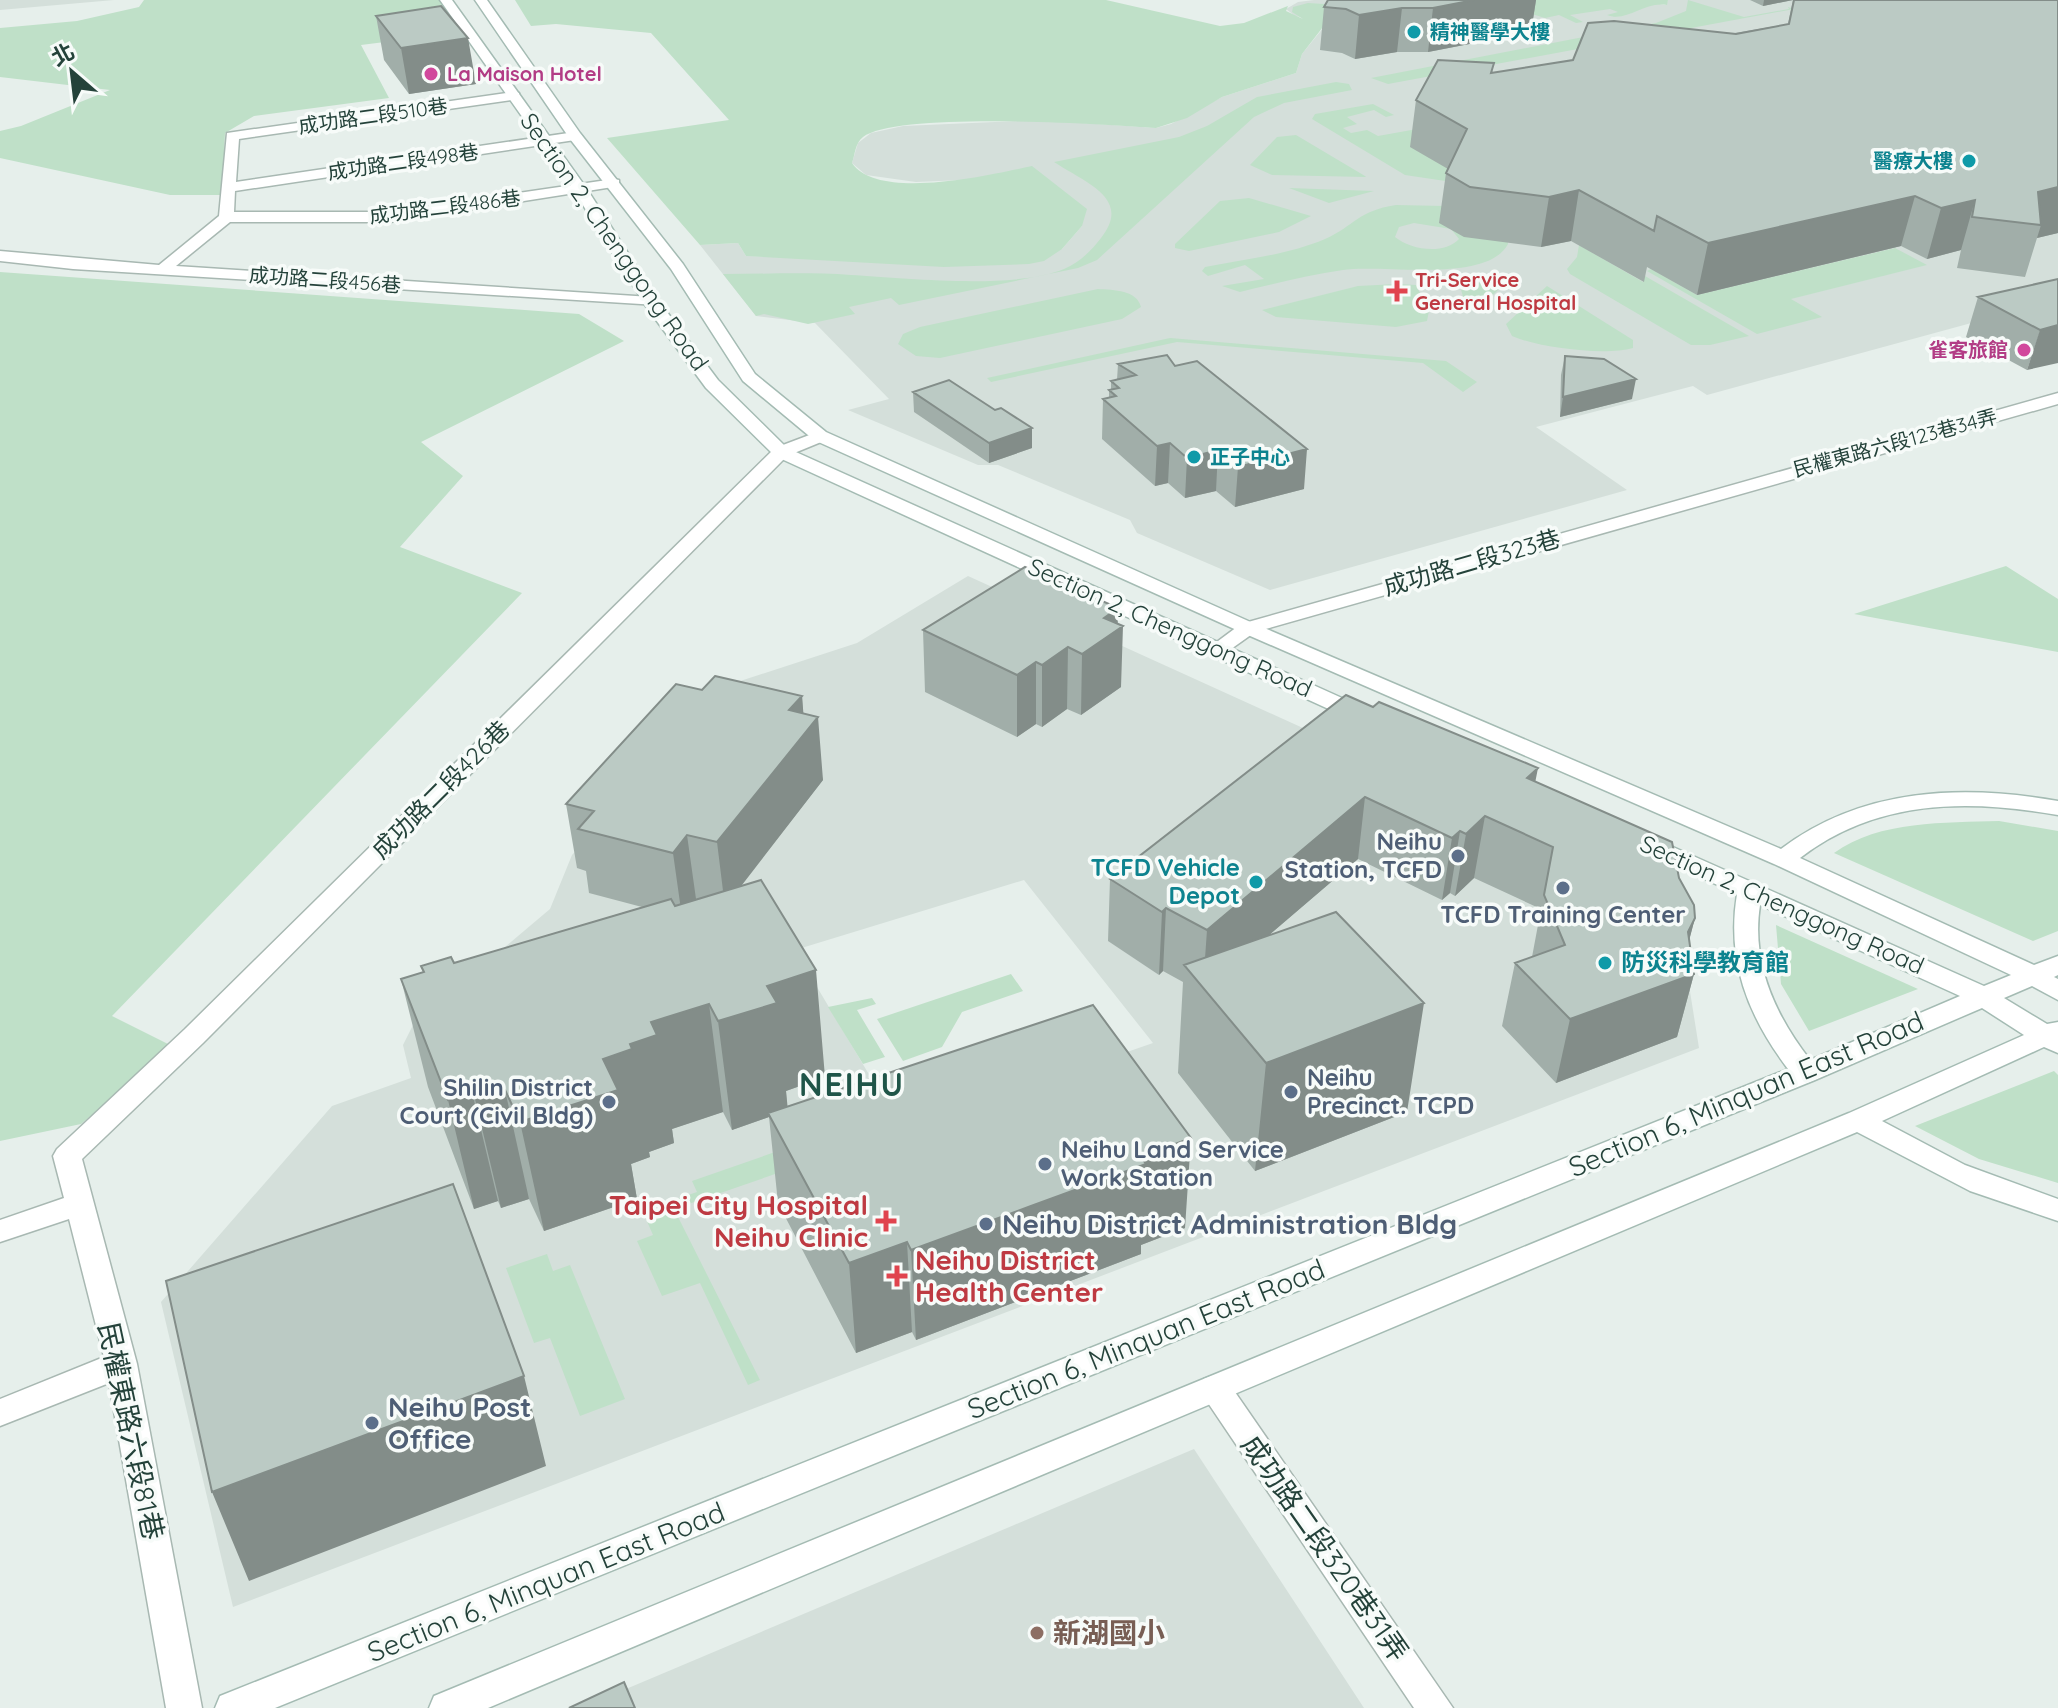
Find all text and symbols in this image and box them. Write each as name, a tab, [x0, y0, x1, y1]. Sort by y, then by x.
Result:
place label: 精神醫學大樓	[1430, 19, 1550, 44]
marker: 精神醫學大樓	[1405, 23, 1423, 41]
north arrow	[32, 32, 112, 112]
text: 北	[46, 37, 79, 72]
place label: La Maison Hotel	[447, 61, 602, 86]
marker: La Maison Hotel	[422, 65, 440, 83]
street label: 成功路二段510巷	[297, 93, 449, 138]
street label: Section 2, Chenggong Road	[514, 107, 715, 376]
street label: 成功路二段498巷	[326, 139, 480, 184]
place label: 醫療大樓	[1873, 148, 1953, 173]
marker: 醫療大樓	[1960, 152, 1978, 170]
street label: 成功路二段486巷	[368, 185, 522, 228]
street label: 成功路二段456巷	[248, 262, 402, 297]
place label: Tri-Service General Hospital	[1415, 267, 1576, 315]
marker: Tri-Service General Hospital	[1386, 280, 1408, 302]
place label: 雀客旅館	[1928, 337, 2008, 362]
marker: 雀客旅館	[2015, 341, 2033, 359]
street label: 民權東路六段123巷34弄	[1790, 403, 2000, 482]
place label: 正子中心	[1210, 444, 1290, 469]
marker: 正子中心	[1185, 448, 1203, 466]
street label: 成功路二段323巷	[1380, 522, 1564, 602]
street label: Section 2, Chenggong Road	[1024, 551, 1317, 703]
street label: 成功路二段426巷	[365, 714, 516, 865]
place label: Neihu Station, TCFD	[1284, 826, 1442, 884]
street label: Section 2, Chenggong Road	[1636, 828, 1929, 980]
marker: Neihu Station, TCFD	[1449, 847, 1467, 865]
place label: TCFD Vehicle Depot	[1091, 852, 1240, 910]
marker: TCFD Vehicle Depot	[1247, 873, 1265, 891]
marker: TCFD Training Center	[1554, 879, 1572, 897]
place label: TCFD Training Center	[1440, 899, 1686, 929]
place label: 防災科學教育館	[1621, 947, 1789, 977]
marker: 防災科學教育館	[1596, 954, 1614, 972]
street label: Section 6, Minquan East Road	[1563, 1003, 1928, 1184]
place label: Neihu Precinct. TCPD	[1307, 1062, 1474, 1120]
district label: NEIHU	[799, 1064, 905, 1104]
place label: Shilin District Court (Civil Bldg)	[399, 1072, 593, 1130]
marker: Neihu Precinct. TCPD	[1282, 1083, 1300, 1101]
marker: Shilin District Court (Civil Bldg)	[600, 1093, 618, 1111]
place label: Neihu Land Service Work Station	[1061, 1134, 1284, 1192]
marker: Neihu Land Service Work Station	[1036, 1155, 1054, 1173]
place label: Taipei City Hospital Neihu Clinic	[609, 1187, 868, 1254]
place label: Neihu District Administration Bldg	[1002, 1206, 1457, 1241]
marker: Taipei City Hospital Neihu Clinic	[875, 1210, 897, 1232]
marker: Neihu District Administration Bldg	[977, 1215, 995, 1233]
place label: Neihu District Health Center	[915, 1242, 1103, 1309]
street label: Section 6, Minquan East Road	[962, 1251, 1329, 1426]
marker: Neihu District Health Center	[886, 1265, 908, 1287]
street label: 民權東路六段81巷	[91, 1319, 172, 1543]
place label: Neihu Post Office	[388, 1389, 531, 1456]
marker: Neihu Post Office	[363, 1414, 381, 1432]
street label: 成功路二段320巷31弄	[1234, 1428, 1417, 1667]
street label: Section 6, Minquan East Road	[362, 1494, 729, 1669]
place label: 新湖國小	[1053, 1615, 1165, 1650]
marker: 新湖國小	[1028, 1624, 1046, 1642]

